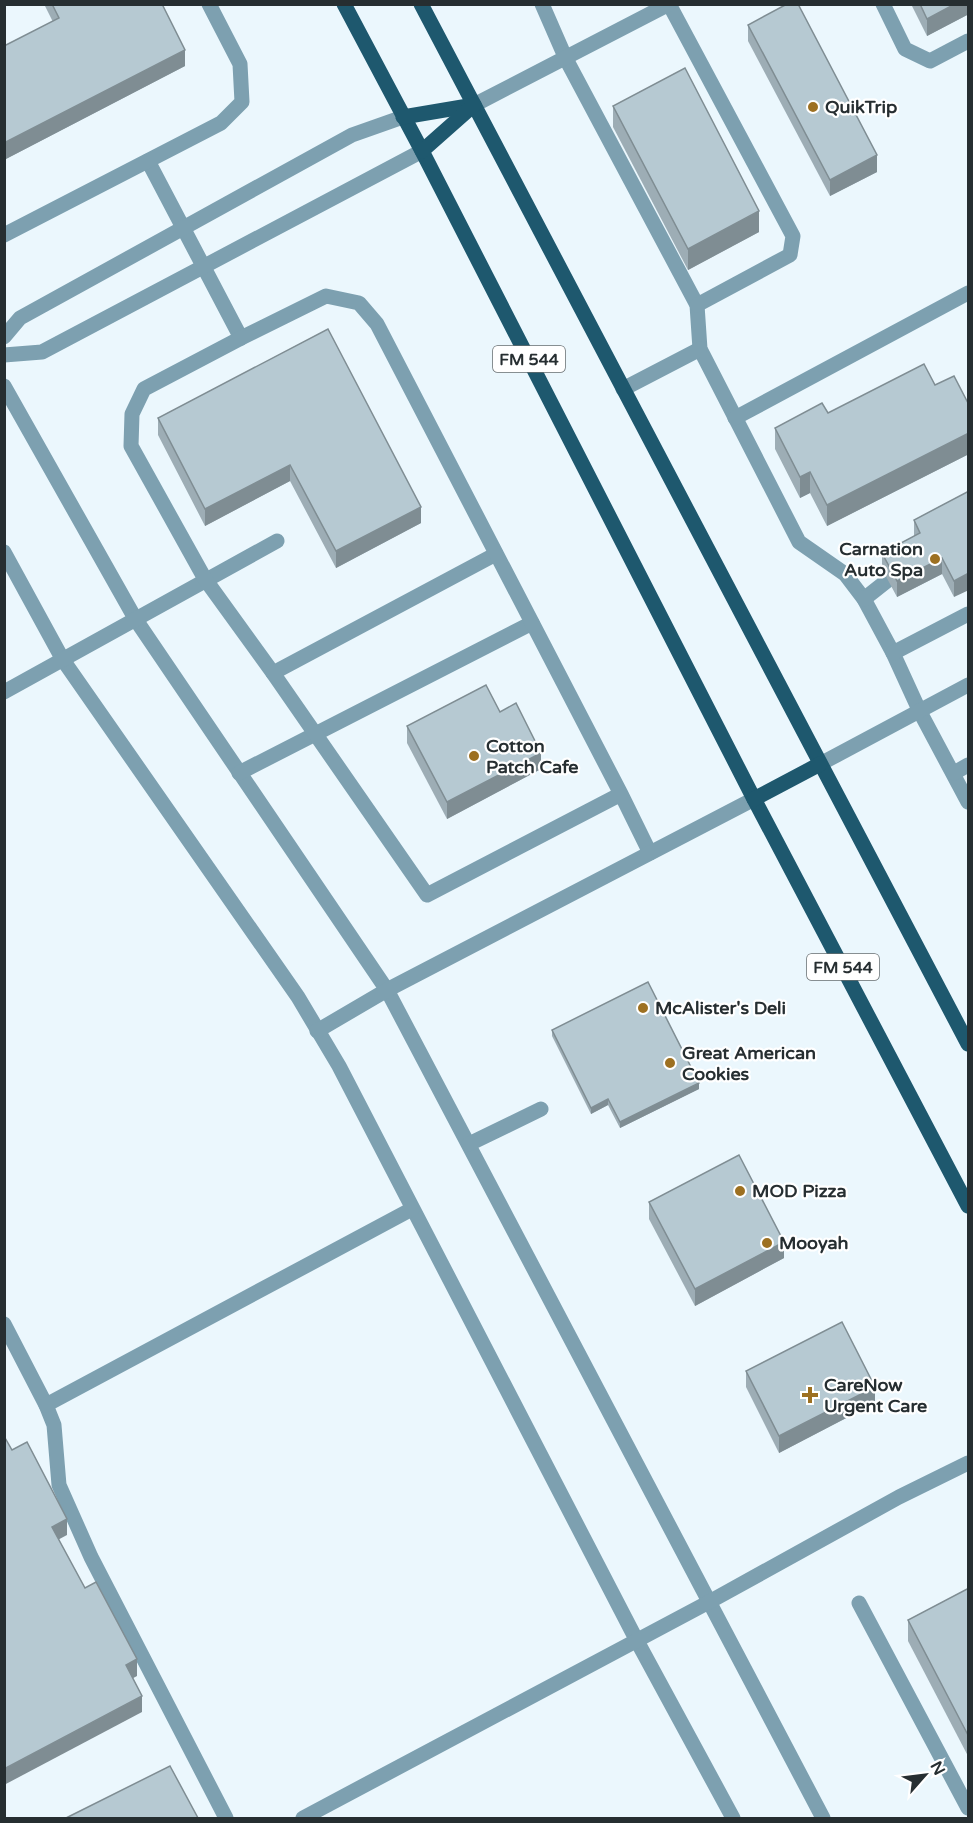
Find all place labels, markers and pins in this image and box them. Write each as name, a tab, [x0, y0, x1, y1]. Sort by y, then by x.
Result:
place label: QuikTrip	[825, 96, 897, 118]
marker: QuikTrip	[806, 100, 820, 114]
place label: Carnation Auto Spa	[839, 538, 923, 581]
marker: Carnation Auto Spa	[928, 552, 942, 566]
place label: Cotton Patch Cafe	[486, 735, 578, 778]
marker: Cotton Patch Cafe	[467, 749, 481, 763]
place label: McAlister's Deli	[655, 997, 786, 1019]
marker: McAlister's Deli	[636, 1001, 650, 1015]
place label: Great American Cookies	[682, 1042, 816, 1085]
marker: Great American Cookies	[663, 1056, 677, 1070]
place label: MOD Pizza	[752, 1180, 847, 1202]
marker: MOD Pizza	[733, 1184, 747, 1198]
place label: Mooyah	[779, 1232, 849, 1254]
marker: Mooyah	[760, 1236, 774, 1250]
place label: CareNow Urgent Care	[824, 1374, 927, 1417]
marker: CareNow Urgent Care	[801, 1386, 819, 1404]

